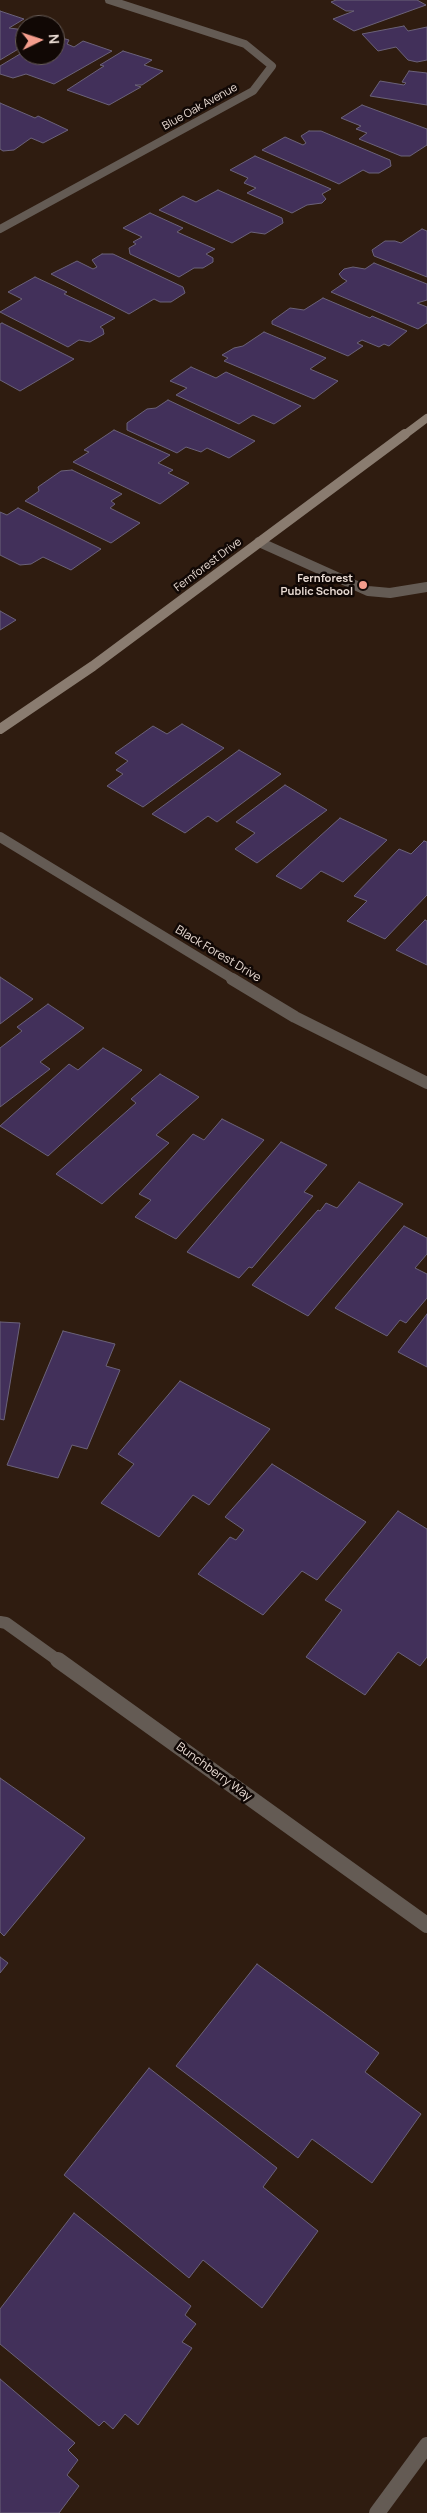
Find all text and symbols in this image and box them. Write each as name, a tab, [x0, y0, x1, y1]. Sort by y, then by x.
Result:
north arrow	[15, 15, 65, 65]
text: N	[45, 33, 64, 45]
street label: Blue Oak Avenue	[160, 81, 240, 133]
street label: Fernforest Drive	[172, 535, 244, 595]
place label: Fernforest Public School	[280, 572, 353, 598]
marker: Fernforest Public School	[357, 579, 369, 591]
street label: Black Forest Drive	[172, 923, 264, 985]
street label: Bunchberry Way	[173, 1740, 255, 1804]

